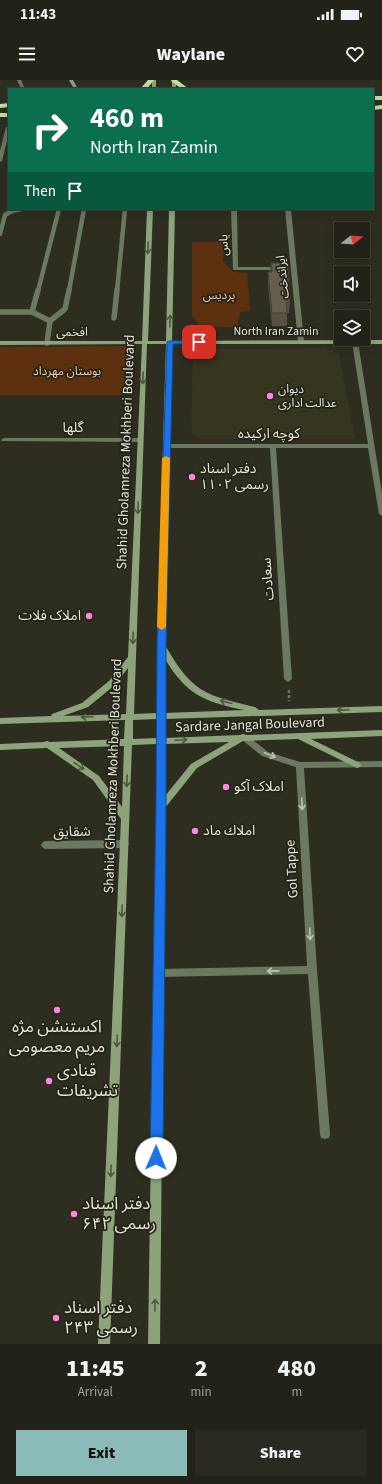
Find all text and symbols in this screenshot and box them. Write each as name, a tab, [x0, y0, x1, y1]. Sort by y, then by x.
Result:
text: 11:43	[20, 4, 56, 25]
text: Waylane	[157, 42, 225, 67]
icon: menu	[16, 43, 38, 65]
icon: heart	[344, 43, 366, 65]
text: 460 m	[90, 98, 164, 138]
icon: right	[24, 104, 76, 156]
text: North Iran Zamin	[90, 135, 218, 160]
icon: arrive	[64, 180, 86, 202]
text: Then	[24, 181, 56, 202]
north arrow	[334, 222, 370, 258]
map controls	[334, 222, 370, 346]
street label: یاس	[215, 234, 233, 256]
one-way arrow	[145, 241, 152, 254]
street label: ایراندخت	[272, 254, 294, 300]
button: sound	[334, 266, 370, 302]
park label: پردیس	[203, 287, 235, 304]
button: layers	[334, 310, 370, 346]
one-way arrow	[166, 315, 174, 328]
street label: North Iran Zamin	[233, 323, 319, 340]
street label: افخمی	[56, 324, 88, 341]
pin	[182, 325, 216, 359]
icon: arrive	[188, 331, 210, 353]
street label: Shahid Gholamreza Mokhberi Boulevard	[112, 334, 140, 570]
park label: بوستان مهرداد	[33, 363, 101, 380]
one-way arrow	[139, 371, 147, 384]
place label: دیوان عدالت اداری	[278, 381, 337, 412]
marker: دیوان عدالت اداری	[265, 391, 275, 401]
street label: گلها	[62, 418, 84, 438]
street label: کوچه ارکیده	[238, 424, 300, 444]
place label: دفتر اسناد رسمی ۱۱۰۲	[200, 459, 269, 495]
marker: دفتر اسناد رسمی ۱۱۰۲	[187, 472, 197, 482]
one-way arrow	[134, 501, 142, 514]
street label: سعادت	[257, 557, 279, 601]
place label: املاک فلات	[18, 606, 81, 626]
marker: املاک فلات	[84, 611, 94, 621]
one-way arrow	[129, 631, 137, 644]
street label: Shahid Gholamreza Mokhberi Boulevard	[99, 658, 127, 894]
one-way arrow	[219, 698, 232, 706]
one-way arrow	[337, 706, 350, 714]
street label: Sardare Jangal Boulevard	[175, 712, 325, 738]
one-way arrow	[81, 714, 94, 721]
one-way arrow	[174, 736, 187, 744]
one-way arrow	[263, 752, 275, 759]
one-way arrow	[74, 761, 85, 770]
one-way arrow	[123, 774, 131, 787]
place label: املاک آکو	[234, 777, 284, 797]
marker: املاک آکو	[221, 782, 231, 792]
one-way arrow	[298, 797, 306, 810]
place label: املاك ماد	[203, 821, 255, 841]
street label: شقایق	[53, 822, 91, 842]
marker: املاك ماد	[190, 826, 200, 836]
street label: Gol Tappe	[280, 839, 304, 899]
one-way arrow	[118, 904, 126, 917]
one-way arrow	[306, 927, 313, 940]
one-way arrow	[267, 967, 280, 974]
marker: اکستنشن مژه مریم معصومی	[52, 1005, 62, 1015]
place label: اکستنشن مژه مریم معصومی	[9, 1015, 105, 1059]
one-way arrow	[113, 1034, 120, 1047]
place label: قنادی تشریفات	[57, 1059, 118, 1103]
marker: قنادی تشریفات	[44, 1076, 54, 1086]
position arrow	[135, 1137, 177, 1179]
one-way arrow	[108, 1164, 115, 1177]
place label: دفتر اسناد رسمی ۶۴۲	[82, 1192, 156, 1236]
marker: دفتر اسناد رسمی ۶۴۲	[69, 1209, 79, 1219]
place label: دفتر اسناد رسمی ۲۴۳	[64, 1296, 138, 1340]
one-way arrow	[151, 1299, 159, 1312]
marker: دفتر اسناد رسمی ۲۴۳	[51, 1313, 61, 1323]
text: 11:45	[66, 1351, 125, 1386]
text: 2	[195, 1351, 208, 1386]
text: 480	[278, 1351, 316, 1386]
text: Arrival	[78, 1383, 113, 1401]
text: min	[191, 1383, 212, 1401]
text: m	[291, 1383, 302, 1401]
button: Exit	[16, 1430, 187, 1476]
button: Share	[195, 1430, 366, 1476]

